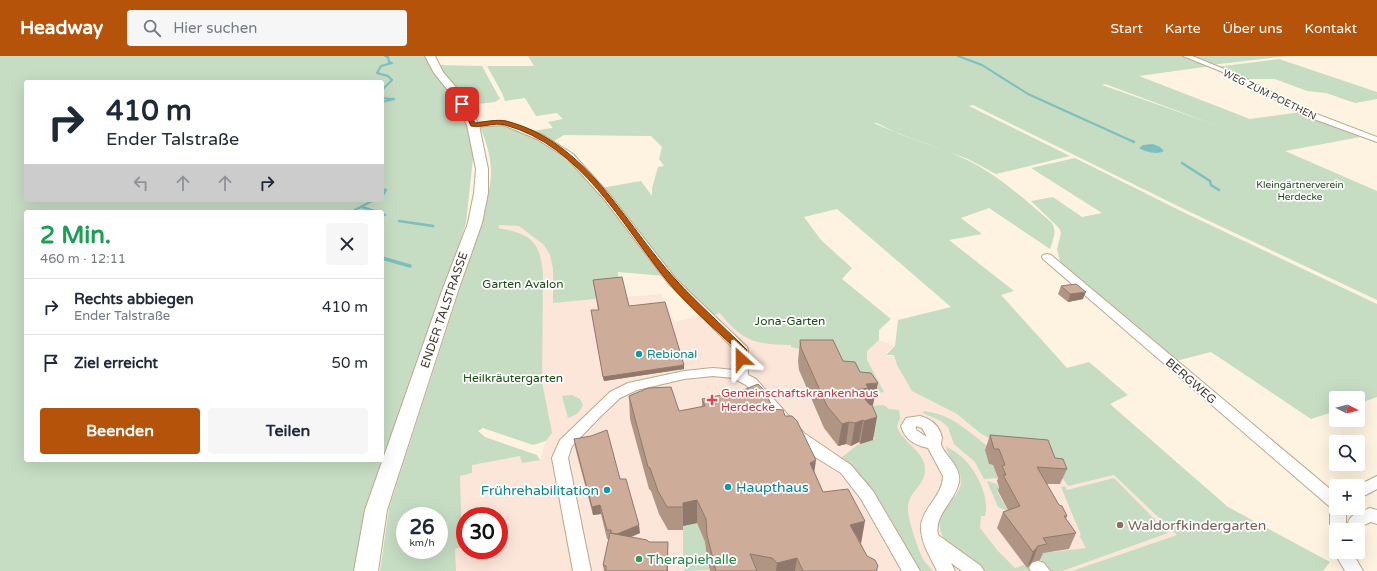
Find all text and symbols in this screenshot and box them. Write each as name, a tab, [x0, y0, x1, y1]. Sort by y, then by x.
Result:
search box	[127, 10, 407, 46]
text: Headway	[20, 17, 103, 39]
icon: search	[141, 17, 163, 39]
text: Hier suchen	[173, 19, 257, 37]
text: Start	[1111, 20, 1143, 37]
text: Karte	[1165, 20, 1201, 37]
text: Über uns	[1223, 20, 1283, 37]
text: Kontakt	[1305, 20, 1357, 37]
street label: WEG ZUM POETHEN	[1221, 67, 1318, 123]
pin	[445, 87, 479, 121]
icon: arrive	[451, 93, 473, 115]
text: 410 m	[106, 94, 192, 128]
icon: right	[40, 96, 92, 148]
text: Ender Talstraße	[106, 128, 239, 150]
icon: left	[130, 172, 152, 194]
icon: ahead	[172, 172, 194, 194]
icon: ahead	[214, 172, 236, 194]
icon: right	[256, 172, 278, 194]
park label: Kleingärtnerverein Herdecke	[1256, 179, 1344, 203]
text: 2 Min.	[40, 221, 111, 250]
button: close	[326, 223, 368, 265]
street label: ENDER TALSTRASSE	[417, 250, 471, 370]
text: 460 m · 12:11	[40, 251, 126, 267]
park label: Garten Avalon	[482, 277, 564, 291]
text: Rechts abbiegen	[74, 290, 194, 308]
icon: right	[40, 296, 62, 318]
text: 410 m	[322, 298, 368, 316]
text: Ender Talstraße	[74, 308, 170, 324]
park label: Jona-Garten	[755, 314, 825, 328]
position arrow	[720, 338, 762, 380]
place label: Rebional	[647, 347, 697, 361]
marker: Rebional	[634, 349, 644, 359]
icon: arrive	[40, 352, 62, 374]
text: Ziel erreicht	[74, 354, 158, 372]
text: 50 m	[331, 354, 368, 372]
street label: BERGWEG	[1163, 355, 1219, 407]
park label: Heilkräutergarten	[463, 371, 563, 385]
place label: Gemeinschaftskrankenhaus Herdecke	[721, 386, 879, 414]
north arrow	[1329, 391, 1365, 427]
map controls	[1329, 391, 1365, 559]
marker: Gemeinschaftskrankenhaus Herdecke	[706, 394, 718, 406]
button: Beenden	[40, 408, 200, 454]
button: Teilen	[208, 408, 368, 454]
button: search	[1329, 435, 1365, 471]
place label: Haupthaus	[736, 479, 809, 496]
button: +	[1329, 479, 1365, 515]
place label: Frührehabilitation	[481, 482, 599, 499]
marker: Haupthaus	[723, 482, 733, 492]
marker: Frührehabilitation	[602, 485, 612, 495]
speed limit sign: 30	[456, 507, 508, 559]
text: 26	[409, 516, 435, 540]
place label: Waldorfkindergarten	[1128, 517, 1266, 534]
marker: Waldorfkindergarten	[1115, 520, 1125, 530]
button: −	[1329, 523, 1365, 559]
text: km/h	[409, 537, 435, 549]
place label: Therapiehalle	[647, 551, 737, 568]
marker: Therapiehalle	[634, 554, 644, 564]

